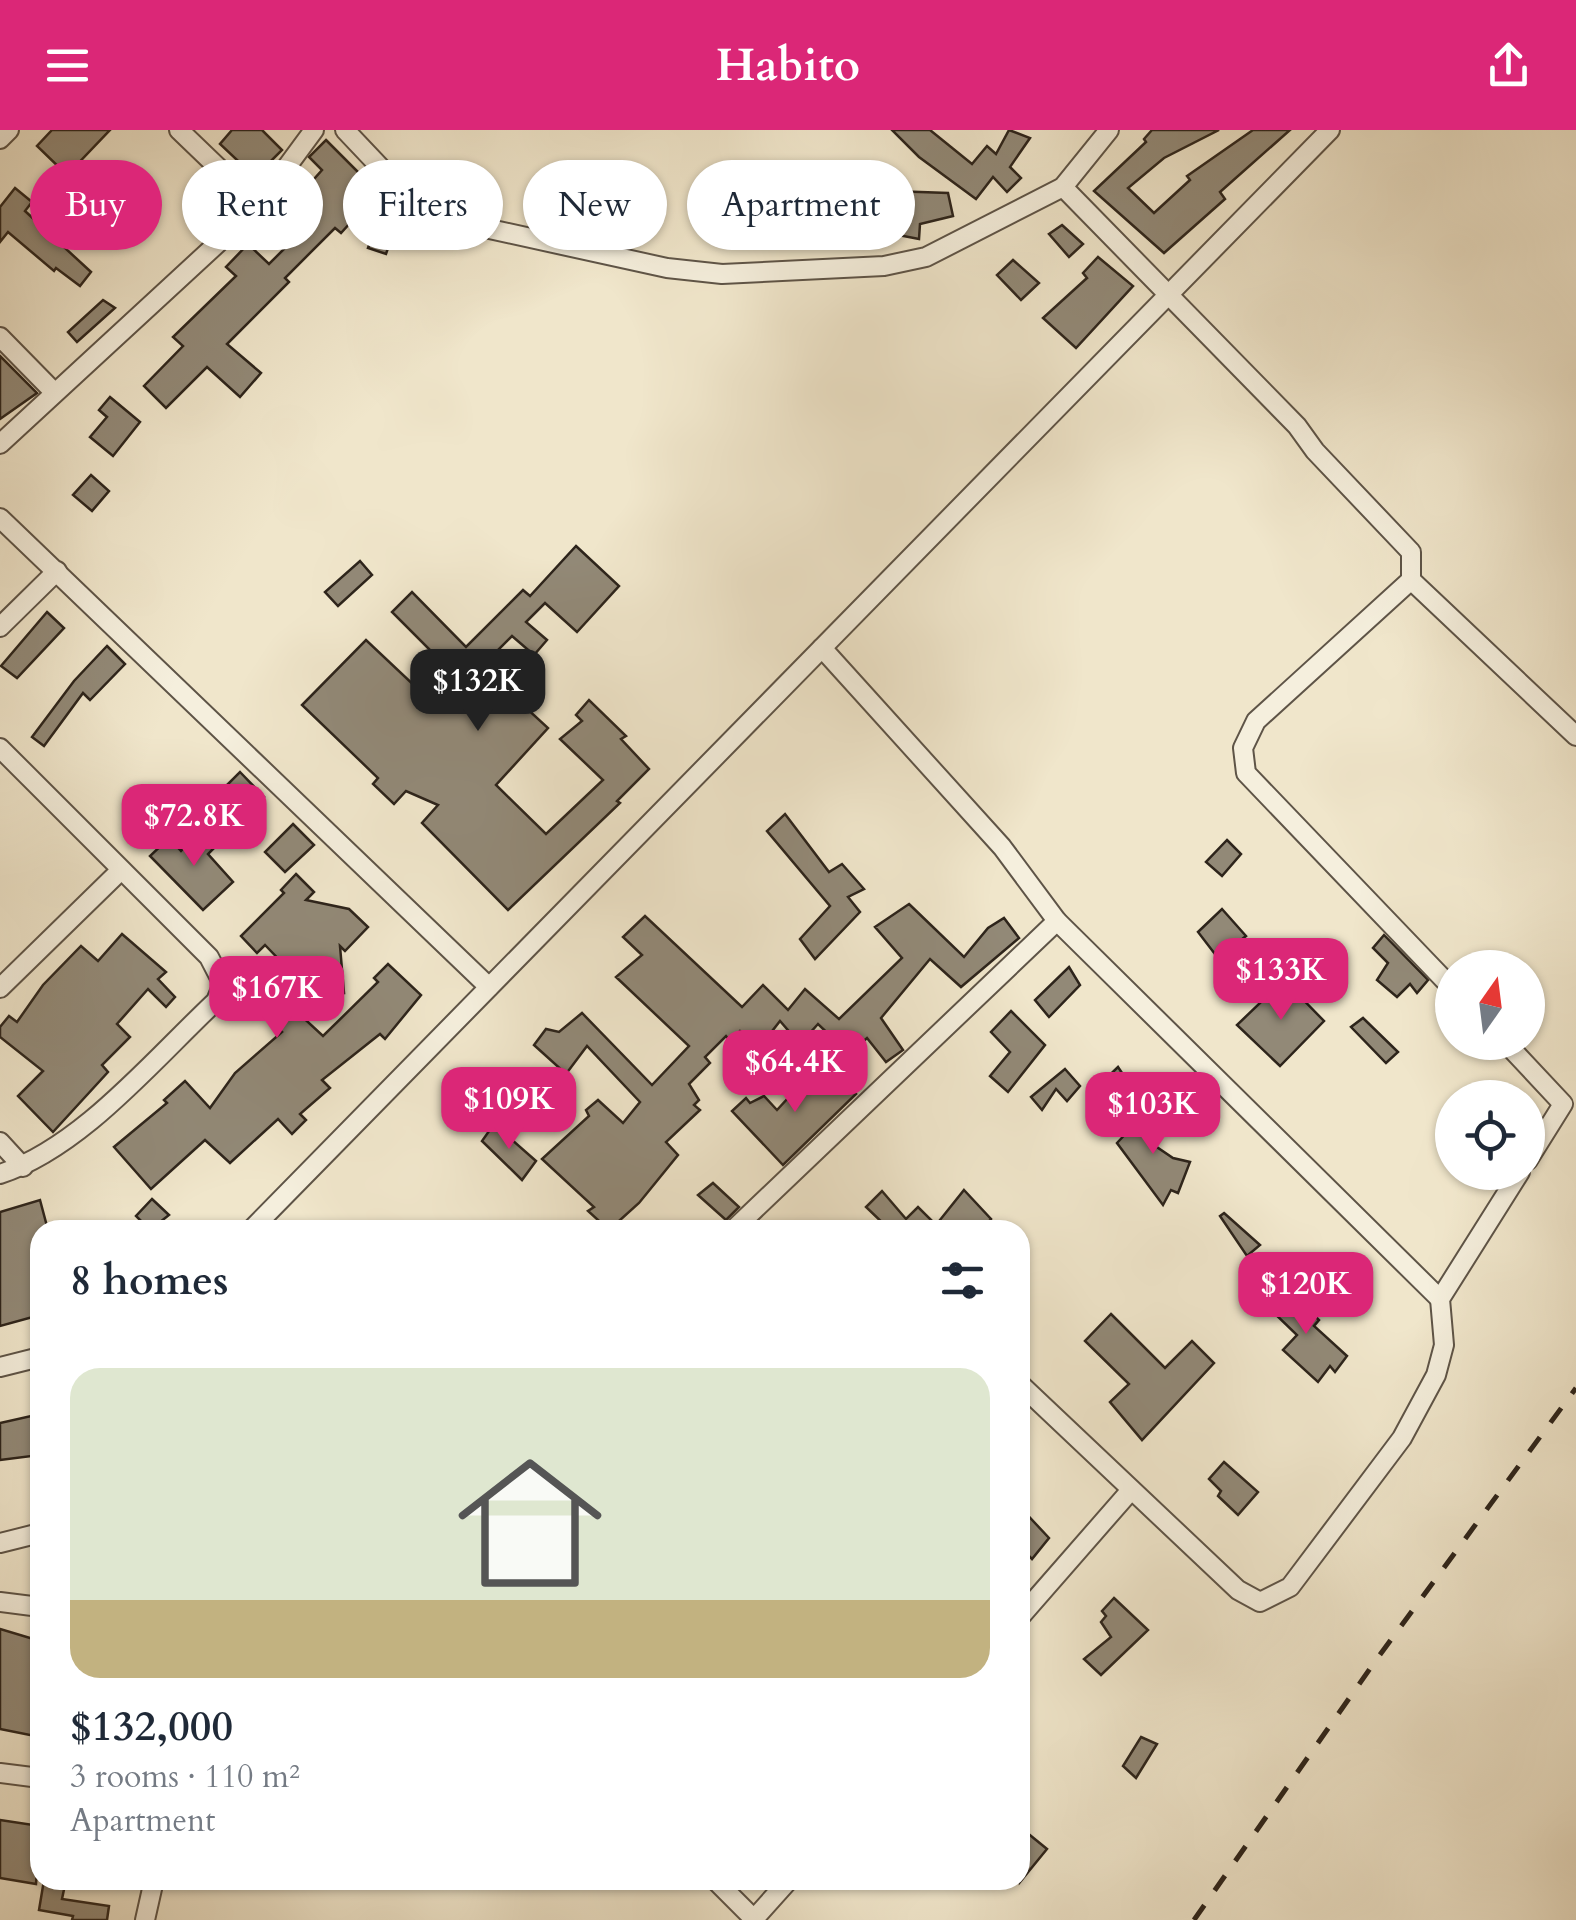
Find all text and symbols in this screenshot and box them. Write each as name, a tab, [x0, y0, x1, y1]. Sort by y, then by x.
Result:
text: Habito	[716, 35, 860, 96]
icon: menu	[40, 38, 95, 93]
icon: share	[1481, 38, 1536, 93]
chip: Buy	[30, 160, 162, 250]
chip: Rent	[182, 160, 323, 250]
chip: Filters	[343, 160, 503, 250]
chip: New	[523, 160, 667, 250]
chip: Apartment	[687, 160, 915, 250]
pin: $132K	[408, 649, 548, 734]
text: $132K	[432, 659, 524, 703]
pin: $72.8K	[113, 784, 275, 869]
text: $72.8K	[144, 794, 244, 838]
pin: $133K	[1211, 938, 1351, 1023]
text: $133K	[1235, 948, 1327, 992]
north arrow	[1435, 950, 1545, 1060]
map controls	[1435, 950, 1545, 1190]
pin: $167K	[207, 956, 347, 1041]
text: $167K	[231, 966, 323, 1010]
pin: $64.4K	[714, 1030, 876, 1115]
text: $64.4K	[745, 1040, 845, 1084]
pin: $109K	[439, 1067, 579, 1152]
pin: $103K	[1083, 1072, 1223, 1157]
text: $109K	[463, 1077, 555, 1121]
button: locate	[1435, 1080, 1545, 1190]
text: $103K	[1107, 1082, 1199, 1126]
text: 8 homes	[70, 1252, 228, 1309]
pin: $120K	[1236, 1252, 1376, 1337]
icon: filters	[935, 1253, 990, 1308]
text: $120K	[1260, 1262, 1352, 1306]
icon: home	[440, 1433, 620, 1613]
text: $132,000	[70, 1698, 233, 1755]
text: 3 rooms · 110 m²	[70, 1755, 300, 1799]
text: Apartment	[70, 1799, 215, 1843]

